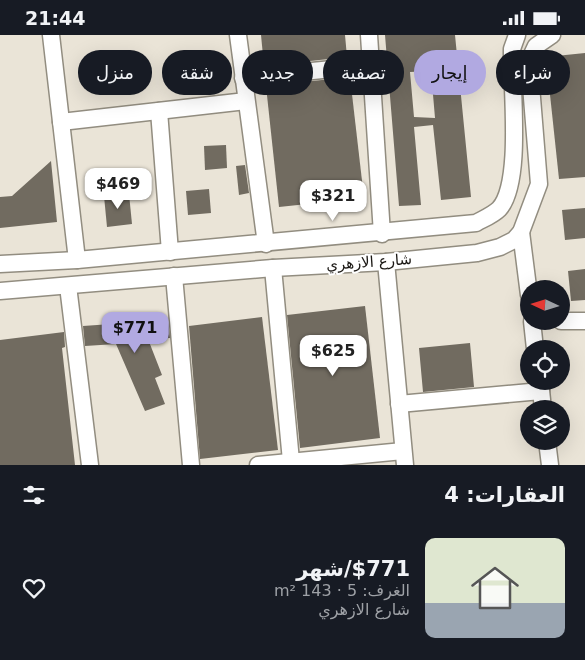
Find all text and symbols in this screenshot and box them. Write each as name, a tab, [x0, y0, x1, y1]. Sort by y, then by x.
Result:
text: 21:44	[25, 7, 85, 29]
chip: منزل	[78, 50, 152, 95]
chip: شقة	[162, 50, 232, 95]
chip: جديد	[242, 50, 313, 95]
chip: تصفية	[323, 50, 404, 95]
chip: إيجار	[414, 50, 486, 95]
chip: شراء	[496, 50, 570, 95]
pin: $469	[88, 167, 148, 210]
text: $469	[96, 174, 140, 193]
pin: $321	[303, 179, 363, 222]
text: $321	[311, 186, 355, 205]
street label: شارع الازهري	[325, 250, 413, 275]
north arrow	[520, 280, 570, 330]
map controls	[520, 280, 570, 450]
pin: $771	[105, 311, 165, 354]
text: $771	[113, 318, 157, 337]
pin: $625	[303, 335, 363, 377]
button: locate	[520, 340, 570, 390]
text: $625	[311, 341, 355, 360]
button: layers	[520, 400, 570, 450]
icon: filters	[20, 481, 48, 509]
text: العقارات: 4	[444, 483, 565, 507]
text: $771/شهر	[296, 557, 410, 581]
icon: home	[465, 558, 525, 618]
icon: heart	[20, 574, 48, 602]
text: الغرف: 5 · 143 m²	[274, 581, 410, 600]
text: شارع الازهري	[318, 600, 410, 619]

